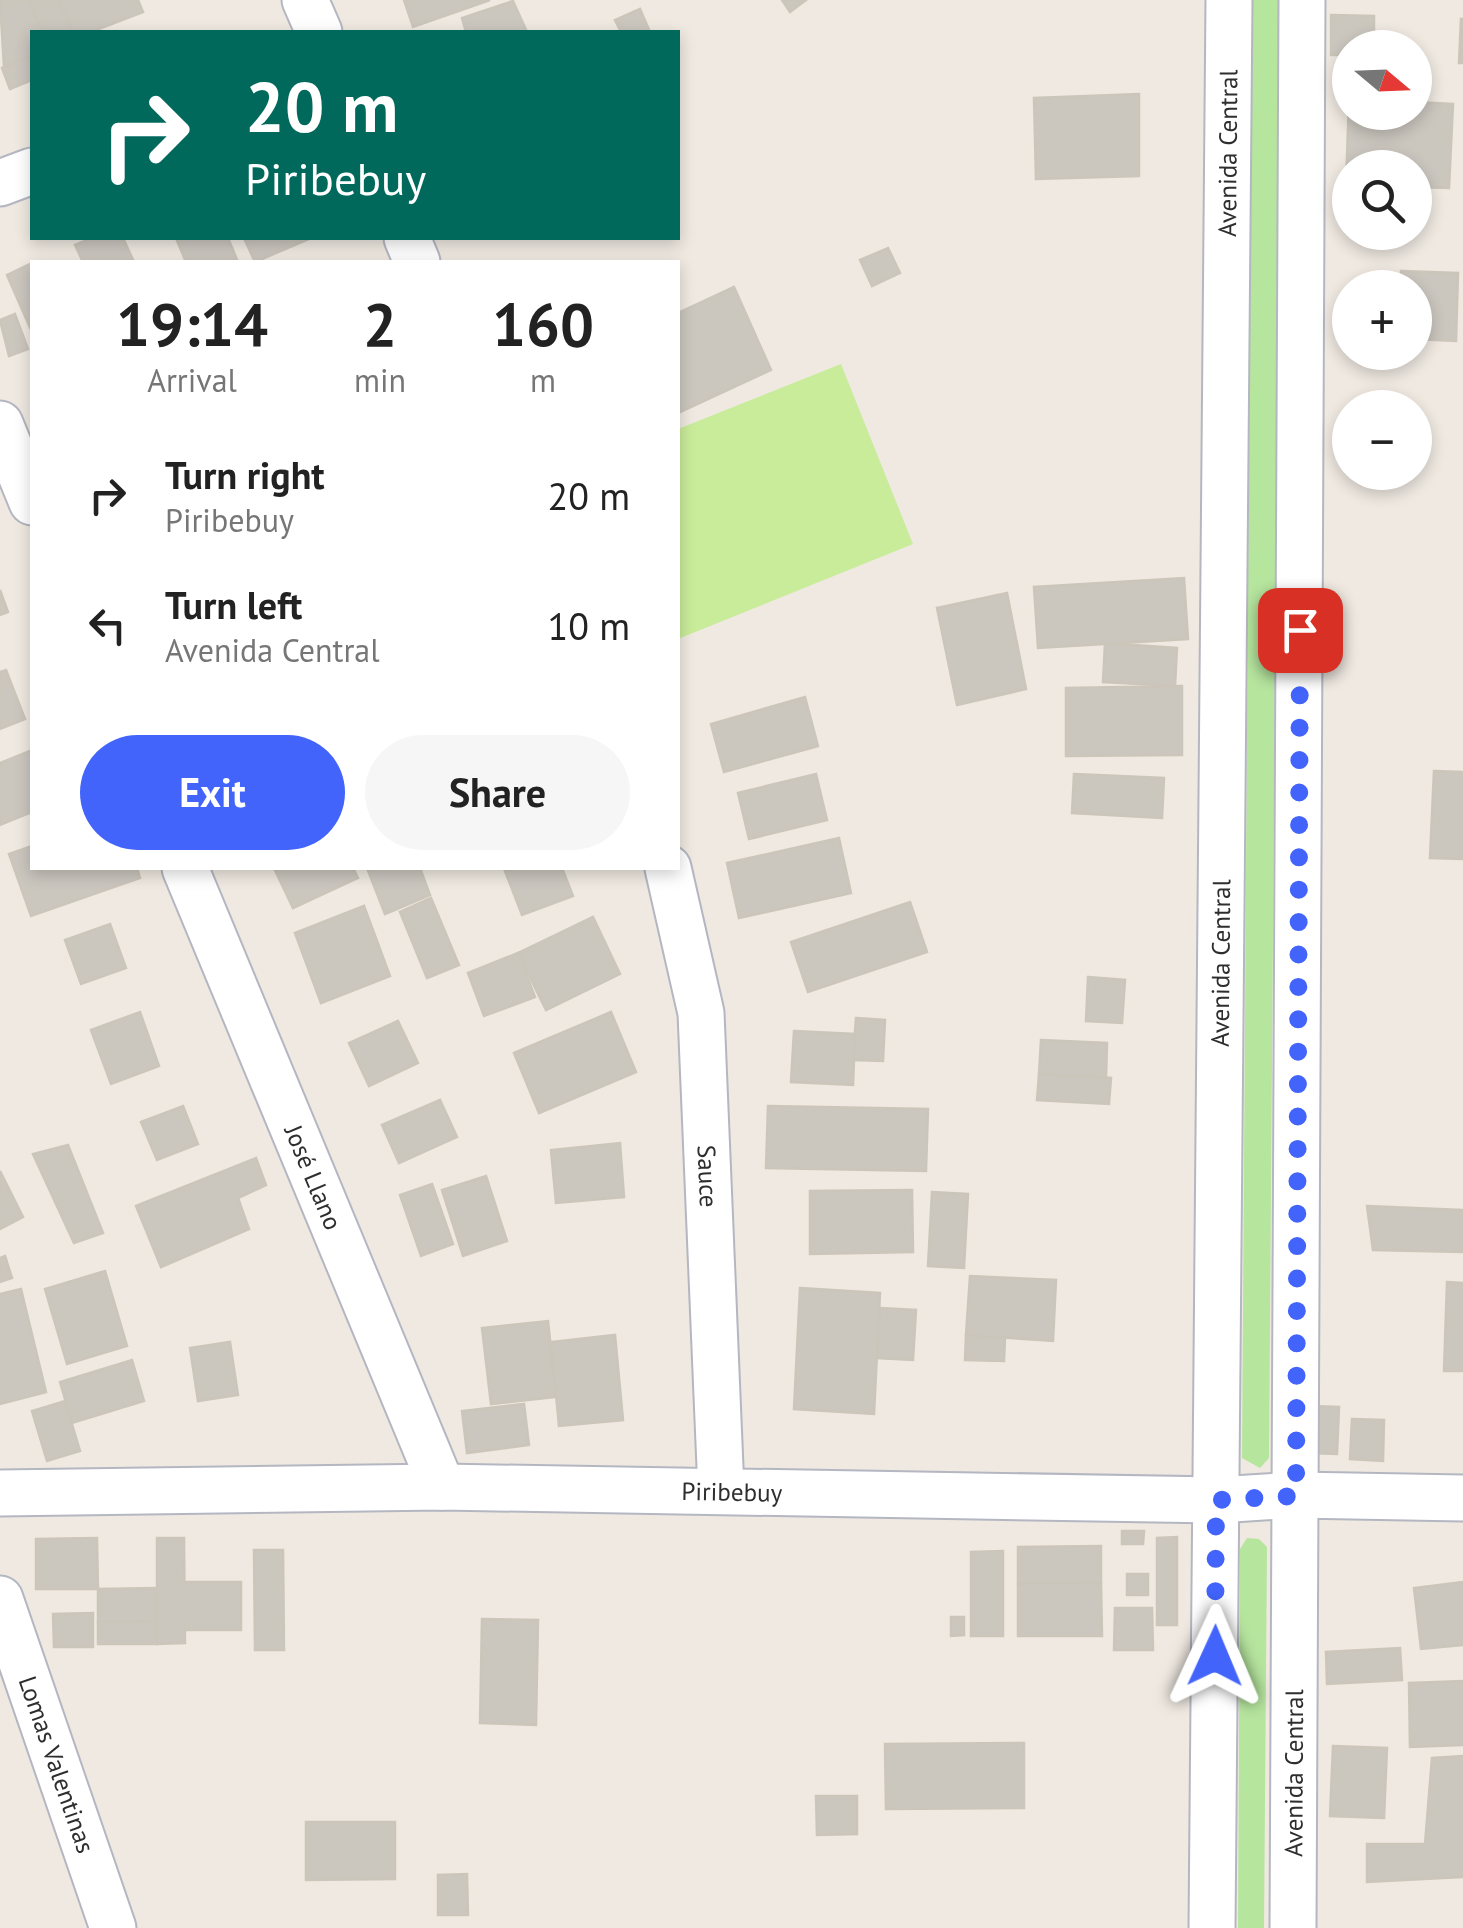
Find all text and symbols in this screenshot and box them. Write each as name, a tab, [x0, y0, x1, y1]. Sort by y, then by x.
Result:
north arrow	[1332, 30, 1432, 130]
map controls	[1332, 30, 1432, 490]
text: 20 m	[245, 61, 398, 151]
street label: Avenida Central	[1211, 68, 1244, 237]
icon: right	[80, 70, 210, 200]
text: Piribebuy	[245, 149, 426, 207]
button: search	[1332, 150, 1432, 250]
button: +	[1332, 270, 1432, 370]
text: 19:14	[116, 285, 268, 363]
text: 2	[363, 285, 397, 363]
text: 160	[492, 285, 594, 363]
text: Arrival	[147, 359, 237, 401]
text: min	[354, 359, 406, 401]
text: m	[530, 359, 556, 401]
button: −	[1332, 390, 1432, 490]
text: Turn right	[165, 450, 325, 499]
icon: right	[80, 468, 135, 523]
text: 20 m	[548, 471, 630, 520]
text: Piribebuy	[165, 499, 294, 541]
text: Turn left	[165, 580, 302, 629]
pin	[1258, 588, 1343, 673]
icon: left	[80, 598, 135, 653]
text: 10 m	[548, 601, 630, 650]
icon: arrive	[1273, 603, 1328, 658]
text: Avenida Central	[165, 629, 380, 671]
button: Exit	[80, 735, 345, 850]
button: Share	[365, 735, 630, 850]
street label: Avenida Central	[1204, 878, 1237, 1047]
street label: José Llano	[277, 1119, 349, 1234]
street label: Sauce	[691, 1144, 725, 1208]
street label: Piribebuy	[681, 1475, 783, 1509]
position arrow	[1163, 1604, 1267, 1708]
street label: Lomas Valentinas	[12, 1672, 102, 1857]
street label: Avenida Central	[1277, 1688, 1310, 1857]

